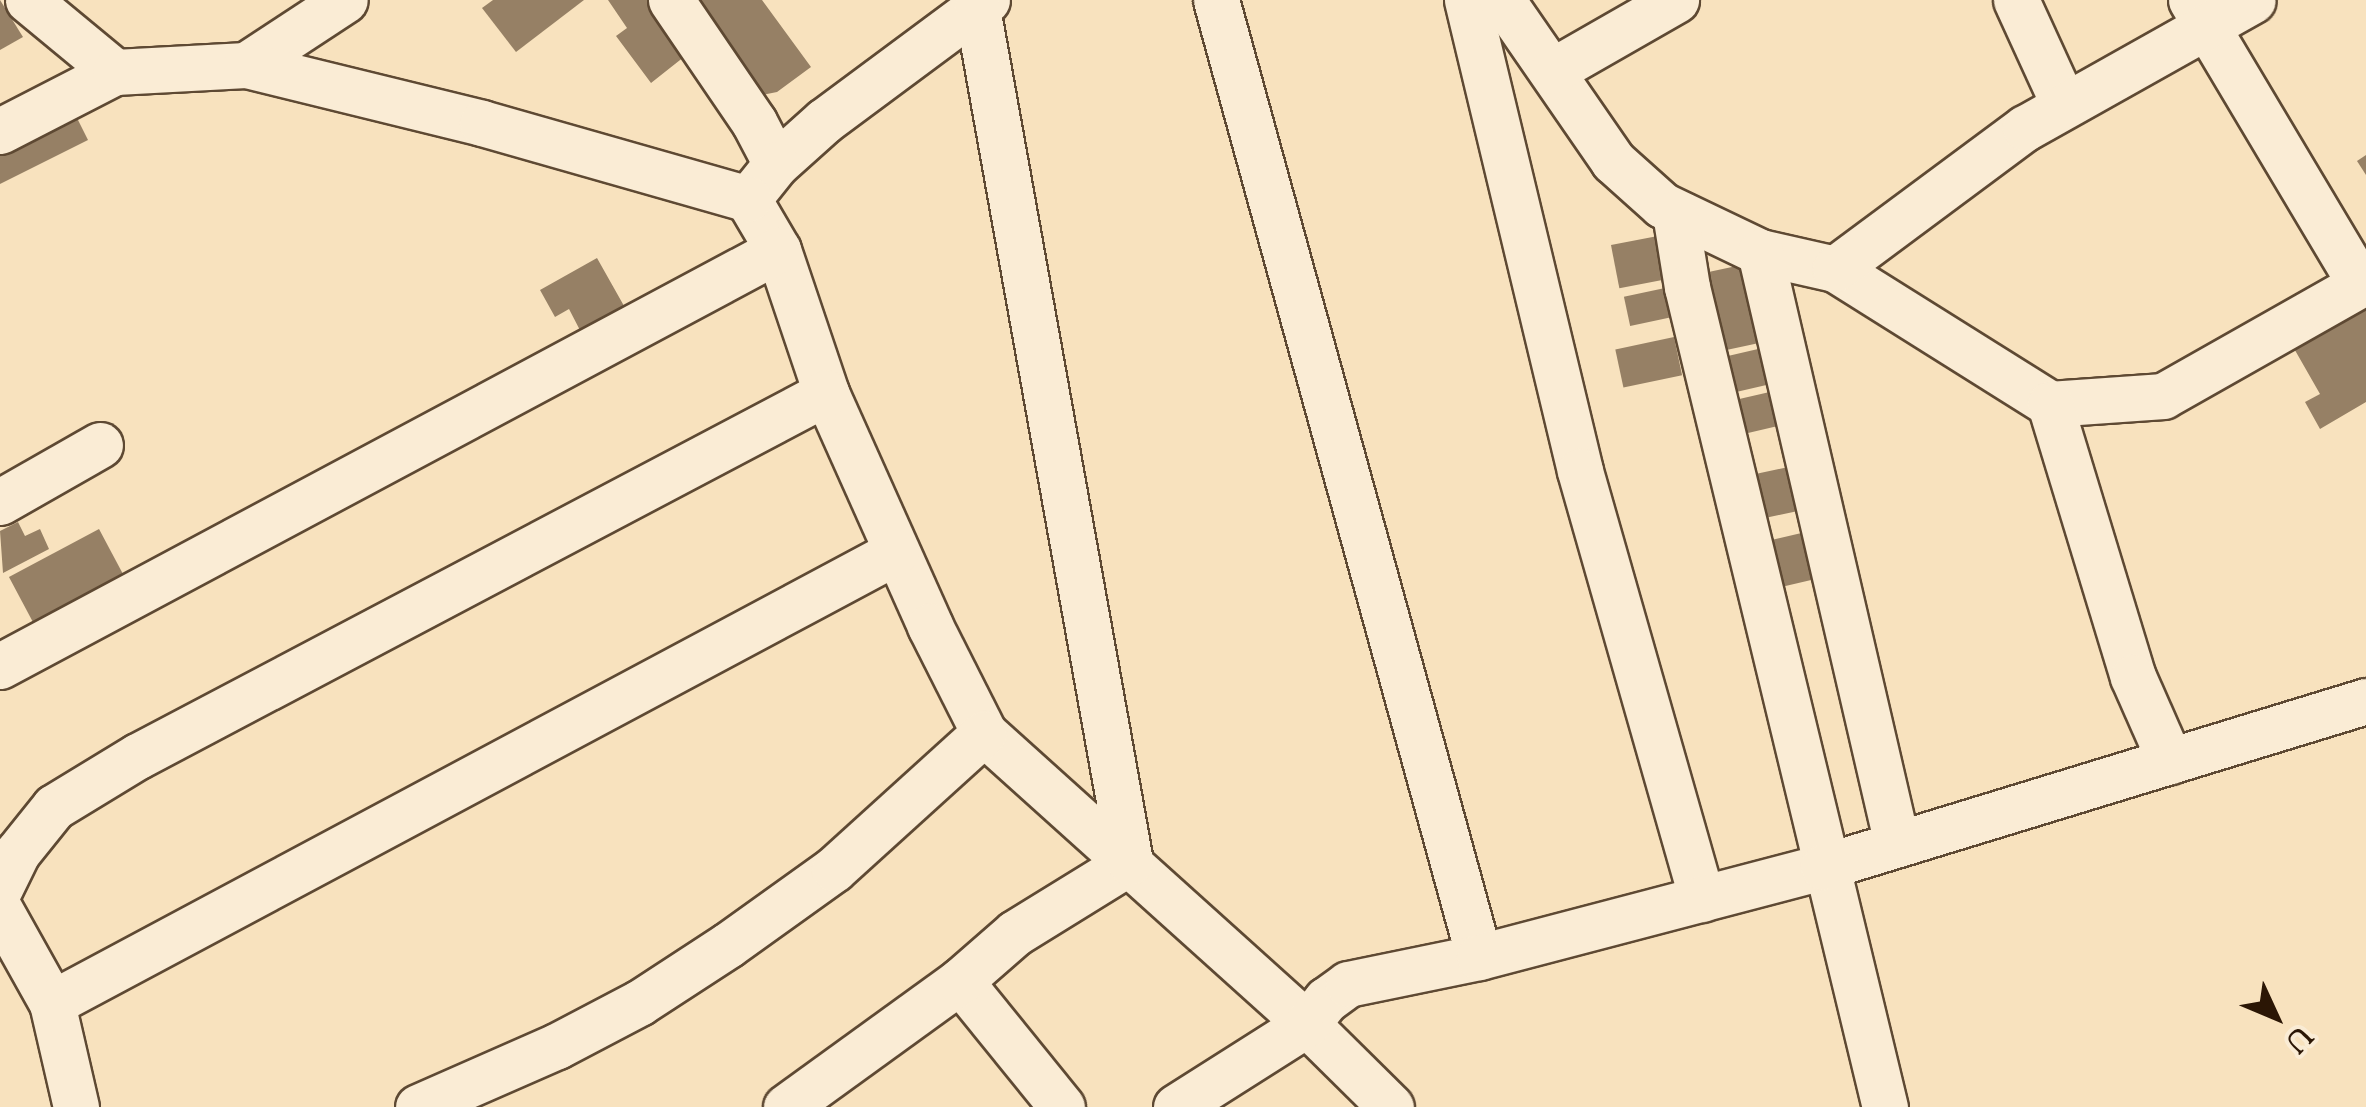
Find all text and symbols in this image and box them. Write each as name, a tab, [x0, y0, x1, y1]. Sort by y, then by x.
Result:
north arrow	[2226, 967, 2326, 1067]
text: U	[2275, 1016, 2320, 1060]

